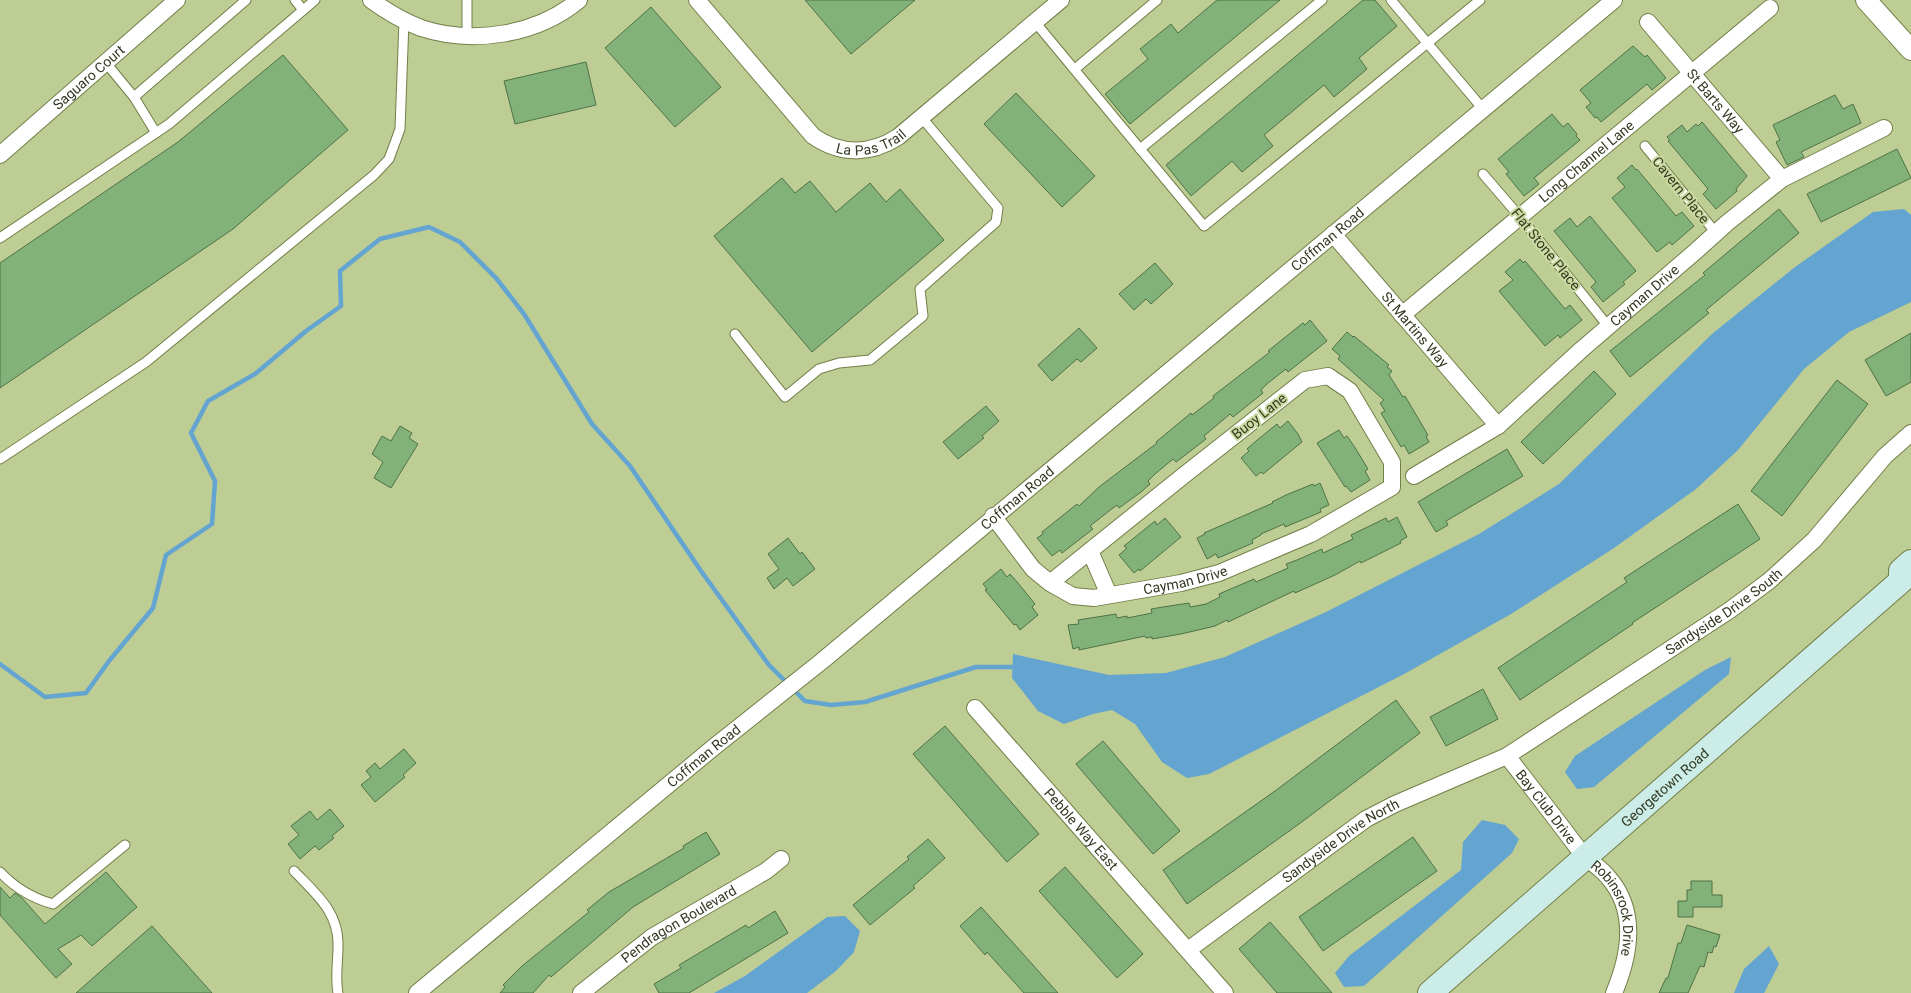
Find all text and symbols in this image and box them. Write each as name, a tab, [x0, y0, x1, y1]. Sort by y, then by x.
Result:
street label: Saguaro Court	[50, 41, 128, 113]
street label: St Barts Way	[1684, 66, 1748, 137]
street label: Long Channel Lane	[1535, 117, 1637, 206]
street label: La Pas Trail	[834, 126, 909, 159]
street label: Cavern Place	[1649, 153, 1713, 227]
street label: Coffman Road	[1288, 204, 1367, 274]
street label: Flat Stone Place	[1508, 205, 1584, 293]
street label: Cayman Drive	[1607, 261, 1682, 329]
street label: St Martins Way	[1378, 289, 1452, 371]
street label: Buoy Lane	[1229, 390, 1289, 442]
street label: Coffman Road	[978, 463, 1057, 533]
street label: Cayman Drive	[1142, 562, 1230, 597]
street label: Sandyside Drive South	[1662, 565, 1785, 658]
street label: Coffman Road	[664, 721, 744, 791]
street label: Georgetown Road	[1618, 745, 1712, 830]
street label: Bay Club Drive	[1513, 766, 1580, 847]
street label: Pebble Way East	[1041, 785, 1122, 874]
street label: Sandyside Drive North	[1279, 795, 1402, 886]
street label: Robinsrock Drive	[1588, 857, 1636, 958]
street label: Pendragon Boulevard	[618, 882, 739, 966]

